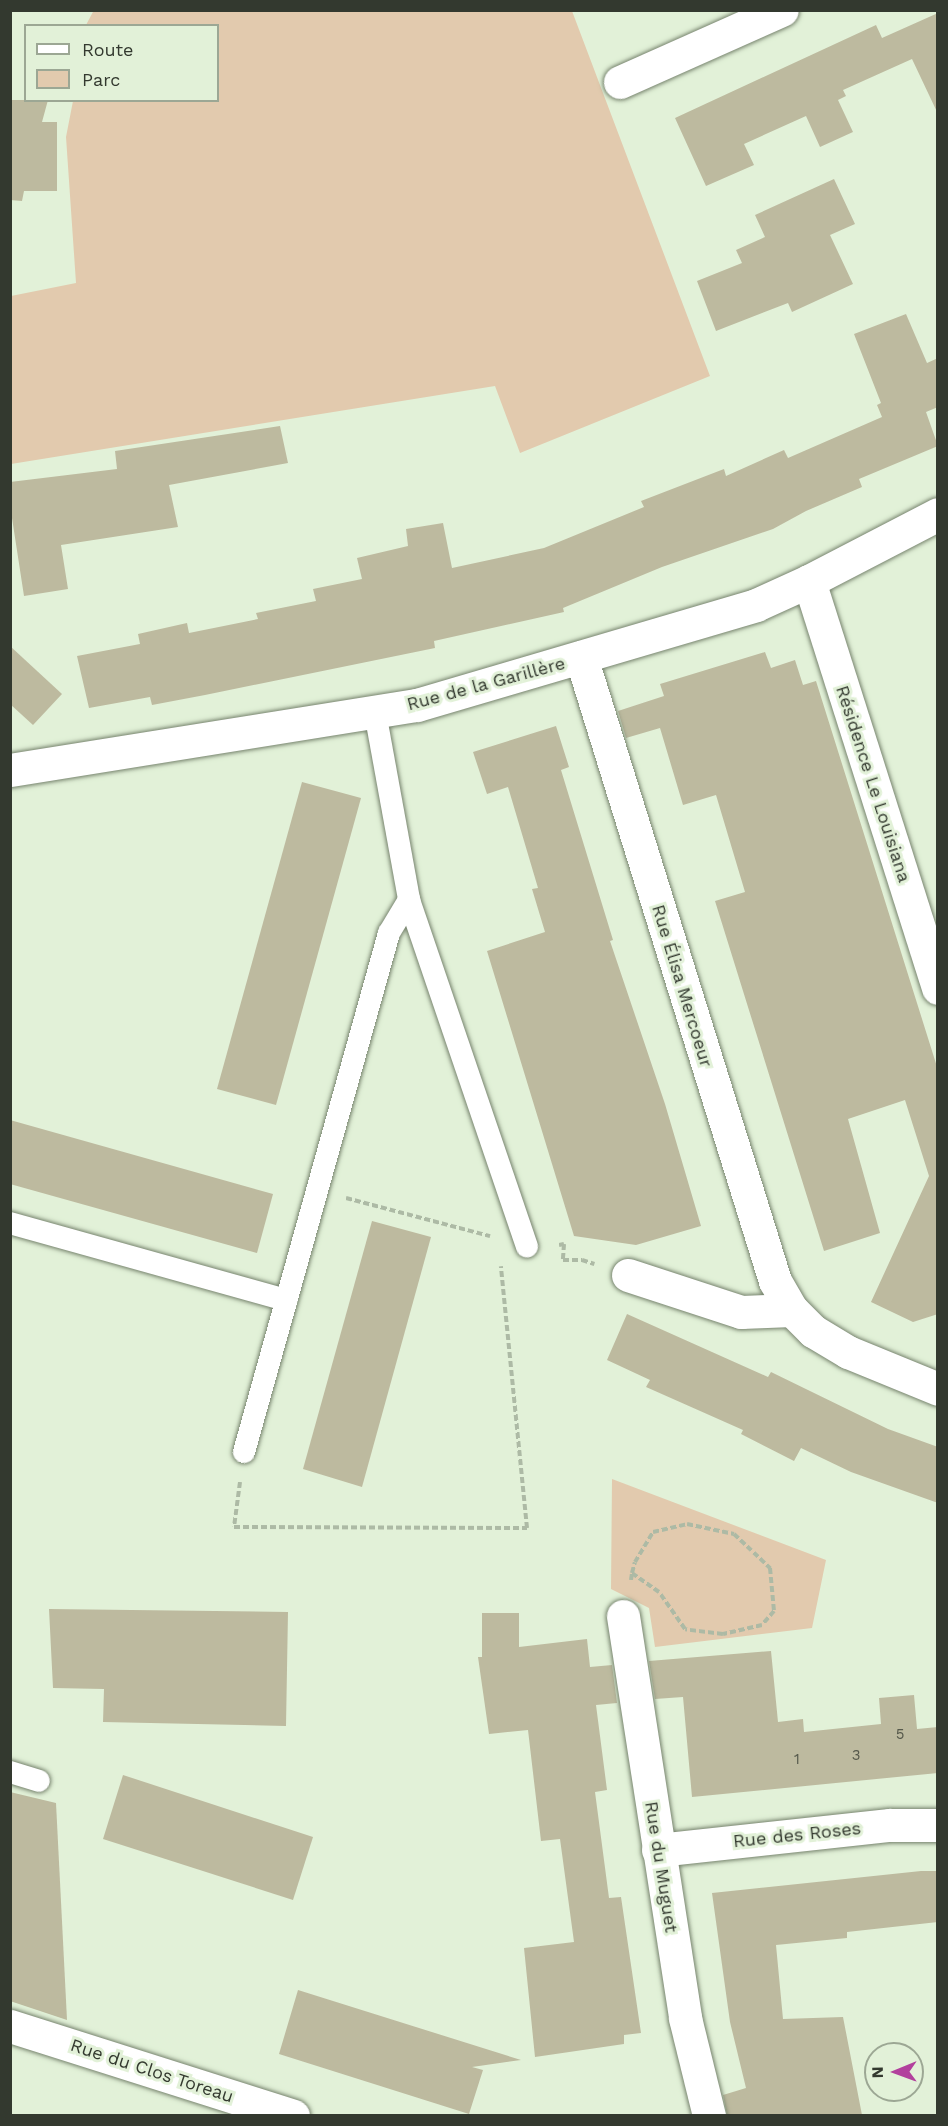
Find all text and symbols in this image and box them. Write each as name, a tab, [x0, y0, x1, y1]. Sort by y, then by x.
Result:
legend	[24, 24, 219, 102]
text: Route	[82, 39, 134, 60]
text: Parc	[82, 69, 120, 90]
street label: Rue de la Garillère	[404, 652, 568, 716]
street label: Résidence Le Louisiana	[831, 683, 915, 885]
street label: Rue Élisa Mercoeur	[647, 902, 717, 1070]
house number: 5	[896, 1726, 904, 1744]
house number: 3	[852, 1747, 860, 1765]
house number: 1	[794, 1751, 800, 1769]
street label: Rue du Muguet	[640, 1800, 682, 1934]
street label: Rue des Roses	[732, 1818, 862, 1852]
street label: Rue du Clos Toreau	[68, 2034, 236, 2108]
north arrow	[864, 2042, 924, 2102]
text: N	[868, 2066, 887, 2078]

